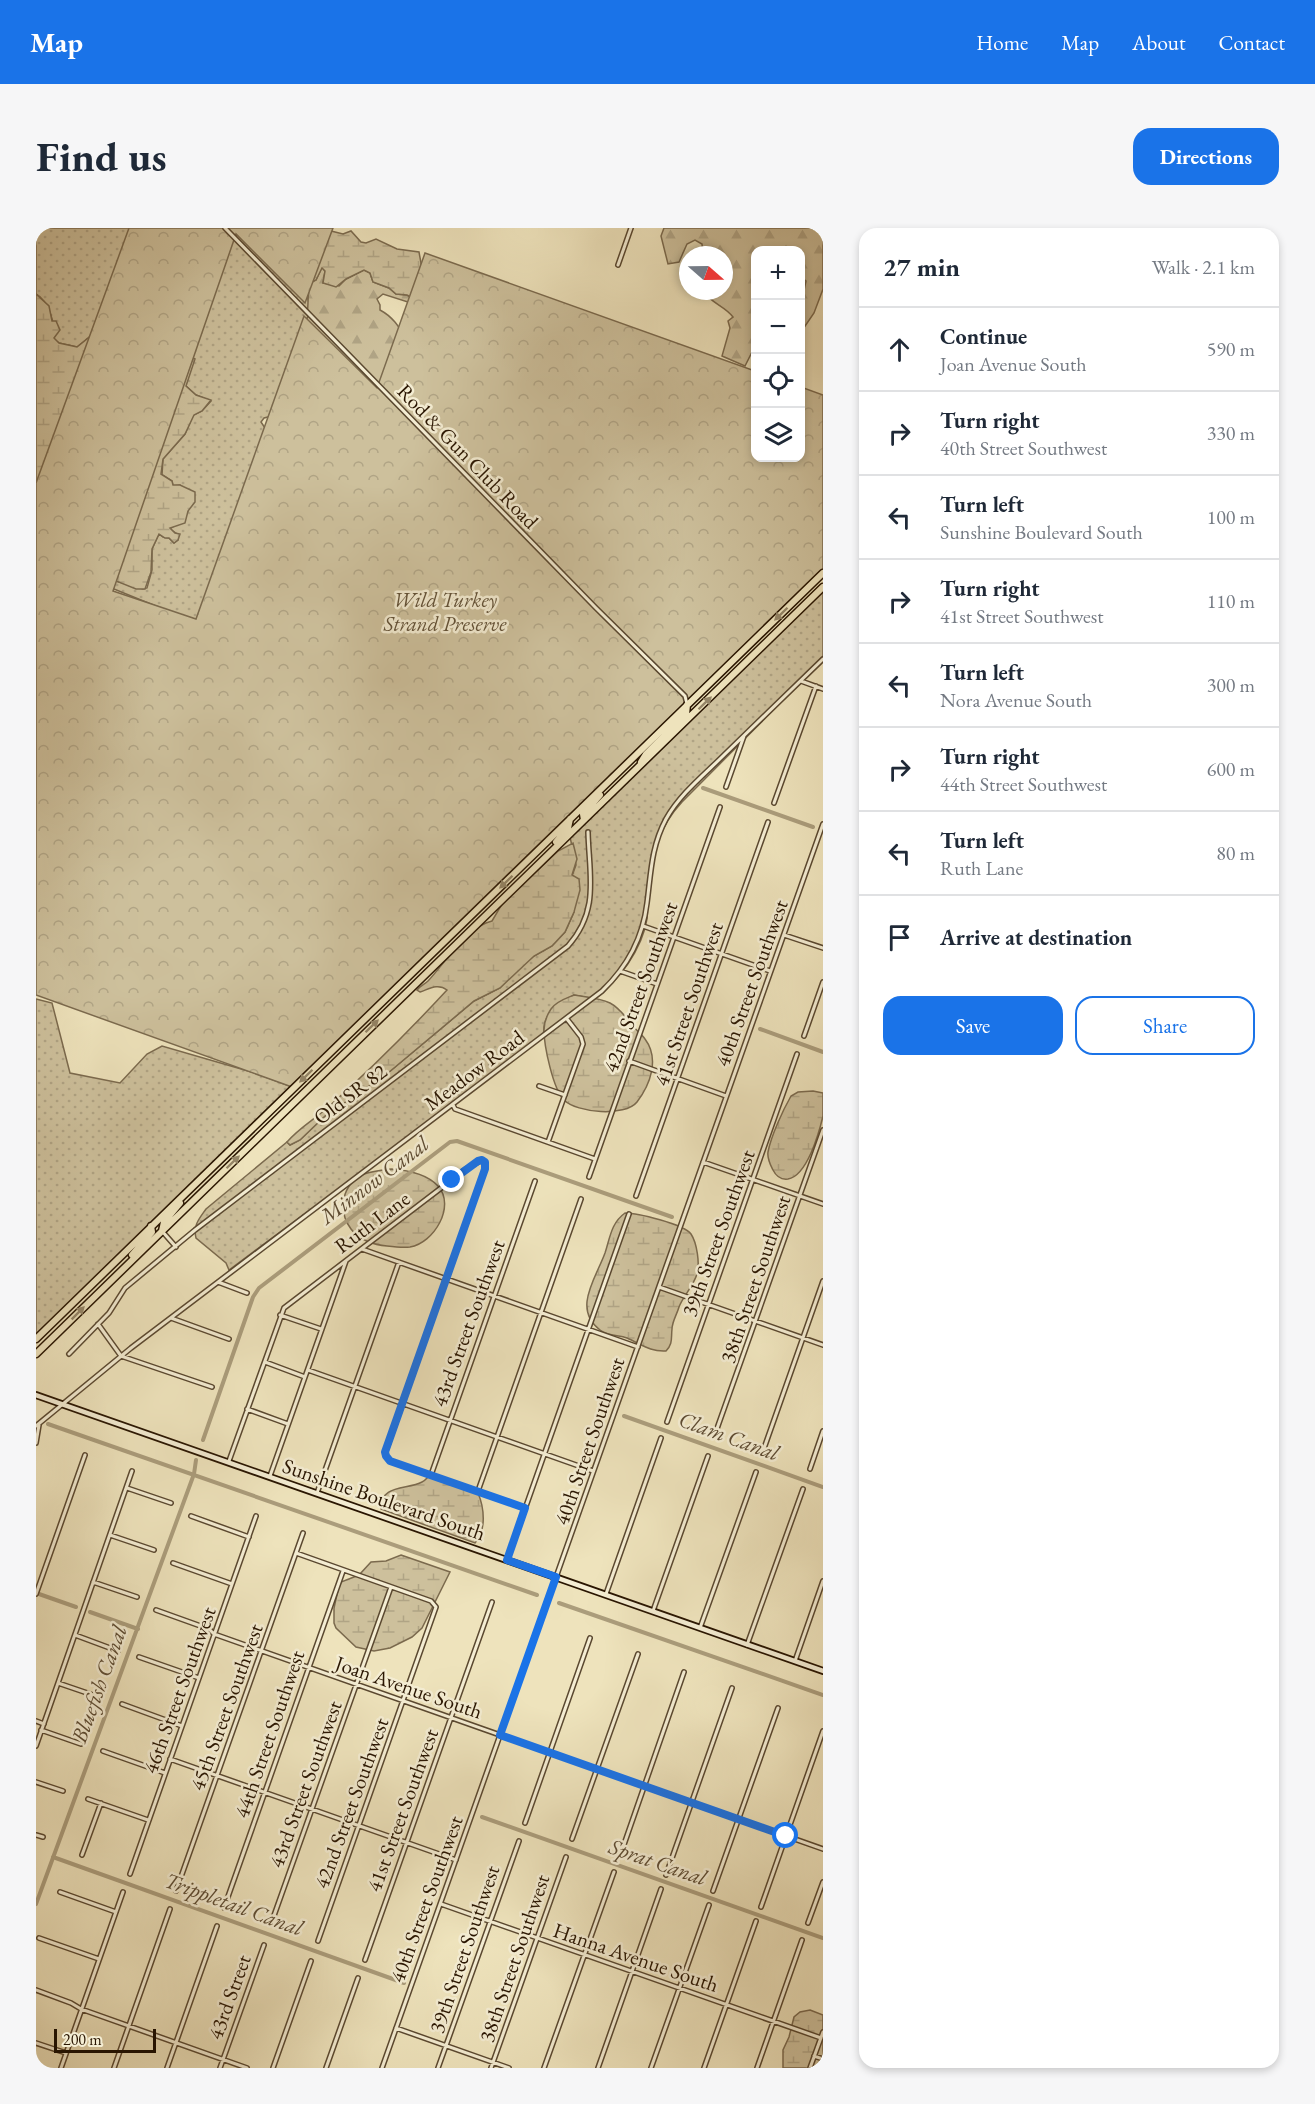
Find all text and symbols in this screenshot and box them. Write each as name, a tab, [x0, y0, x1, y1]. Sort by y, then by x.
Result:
text: Map	[30, 24, 83, 60]
text: Home	[976, 29, 1028, 56]
text: Map	[1061, 29, 1099, 56]
text: About	[1132, 29, 1185, 56]
text: Contact	[1218, 29, 1285, 56]
button: Directions	[1133, 128, 1279, 185]
text: Find us	[36, 129, 167, 184]
north arrow	[679, 246, 733, 300]
map controls	[751, 246, 805, 462]
button: +	[751, 246, 805, 300]
text: 27 min	[883, 250, 960, 284]
text: Walk · 2.1 km	[1152, 254, 1255, 280]
button: −	[751, 300, 805, 354]
text: Continue	[940, 322, 1027, 351]
icon: ahead	[883, 333, 916, 366]
text: 590 m	[1207, 336, 1255, 362]
text: Joan Avenue South	[940, 351, 1087, 377]
button: locate	[751, 354, 805, 408]
street label: Rod & Gun Club Road	[392, 378, 545, 535]
text: Turn right	[940, 406, 1039, 435]
button: layers	[751, 408, 805, 462]
icon: right	[883, 417, 916, 450]
text: 330 m	[1207, 420, 1255, 446]
text: 40th Street Southwest	[940, 435, 1107, 461]
text: Turn left	[940, 490, 1024, 519]
icon: left	[883, 501, 916, 534]
text: 100 m	[1207, 504, 1255, 530]
text: Sunshine Boulevard South	[940, 519, 1143, 545]
text: Turn right	[940, 574, 1039, 603]
icon: right	[883, 585, 916, 618]
park label: Wild Turkey Strand Preserve	[383, 586, 507, 637]
text: 110 m	[1207, 588, 1255, 614]
text: 41st Street Southwest	[940, 603, 1103, 629]
one-way arrow	[774, 607, 789, 621]
text: Turn left	[940, 658, 1024, 687]
icon: left	[883, 669, 916, 702]
text: 300 m	[1207, 672, 1255, 698]
text: Nora Avenue South	[940, 687, 1092, 713]
one-way arrow	[698, 696, 712, 710]
text: Turn right	[940, 742, 1039, 771]
icon: right	[883, 753, 916, 786]
text: 600 m	[1207, 756, 1255, 782]
text: 44th Street Southwest	[940, 771, 1107, 797]
text: Turn left	[940, 826, 1024, 855]
icon: left	[883, 837, 916, 870]
text: 80 m	[1216, 840, 1255, 866]
text: Ruth Lane	[940, 855, 1023, 881]
one-way arrow	[499, 874, 513, 888]
street label: 40th Street Southwest	[708, 895, 794, 1070]
street label: 42nd Street Southwest	[597, 897, 684, 1076]
street label: 41st Street Southwest	[647, 918, 729, 1090]
icon: arrive	[883, 921, 916, 954]
text: Arrive at destination	[940, 923, 1132, 952]
button: Save	[883, 996, 1063, 1055]
button: Share	[1075, 996, 1255, 1055]
one-way arrow	[365, 1019, 380, 1033]
street label: Meadow Road	[419, 1023, 530, 1116]
street label: Old SR 82	[308, 1058, 392, 1130]
one-way arrow	[300, 1068, 314, 1082]
water label: Minnow Canal	[312, 1129, 435, 1232]
street label: 39th Street Southwest	[675, 1145, 761, 1320]
one-way arrow	[225, 1156, 239, 1170]
route end	[438, 1166, 464, 1192]
street label: Ruth Lane	[329, 1185, 415, 1259]
street label: 38th Street Southwest	[714, 1191, 796, 1366]
street label: 43rd Street Southwest	[425, 1235, 511, 1410]
one-way arrow	[70, 1306, 84, 1320]
street label: 40th Street Southwest	[548, 1353, 630, 1528]
water label: Clam Canal	[675, 1404, 784, 1468]
street label: Sunshine Boulevard South	[279, 1452, 489, 1546]
street label: 46th Street Southwest	[136, 1602, 222, 1777]
street label: 45th Street Southwest	[183, 1619, 269, 1794]
water label: Bluefish Canal	[64, 1621, 134, 1748]
street label: 44th Street Southwest	[228, 1646, 310, 1821]
street label: Joan Avenue South	[330, 1649, 486, 1725]
street label: 43rd Street Southwest	[262, 1696, 348, 1871]
street label: 42nd Street Southwest	[308, 1713, 395, 1892]
street label: 41st Street Southwest	[360, 1724, 444, 1895]
street label: 40th Street Southwest	[383, 1811, 469, 1986]
route start	[772, 1822, 798, 1848]
water label: Sprat Canal	[604, 1831, 711, 1892]
street label: 39th Street Southwest	[423, 1861, 505, 2036]
water label: Trippletail Canal	[161, 1866, 308, 1943]
street label: 38th Street Southwest	[473, 1870, 555, 2045]
street label: Hanna Avenue South	[550, 1916, 722, 1998]
street label: 43rd Street	[201, 1951, 257, 2043]
scale bar	[54, 2026, 156, 2054]
text: 200 m	[63, 2029, 102, 2050]

